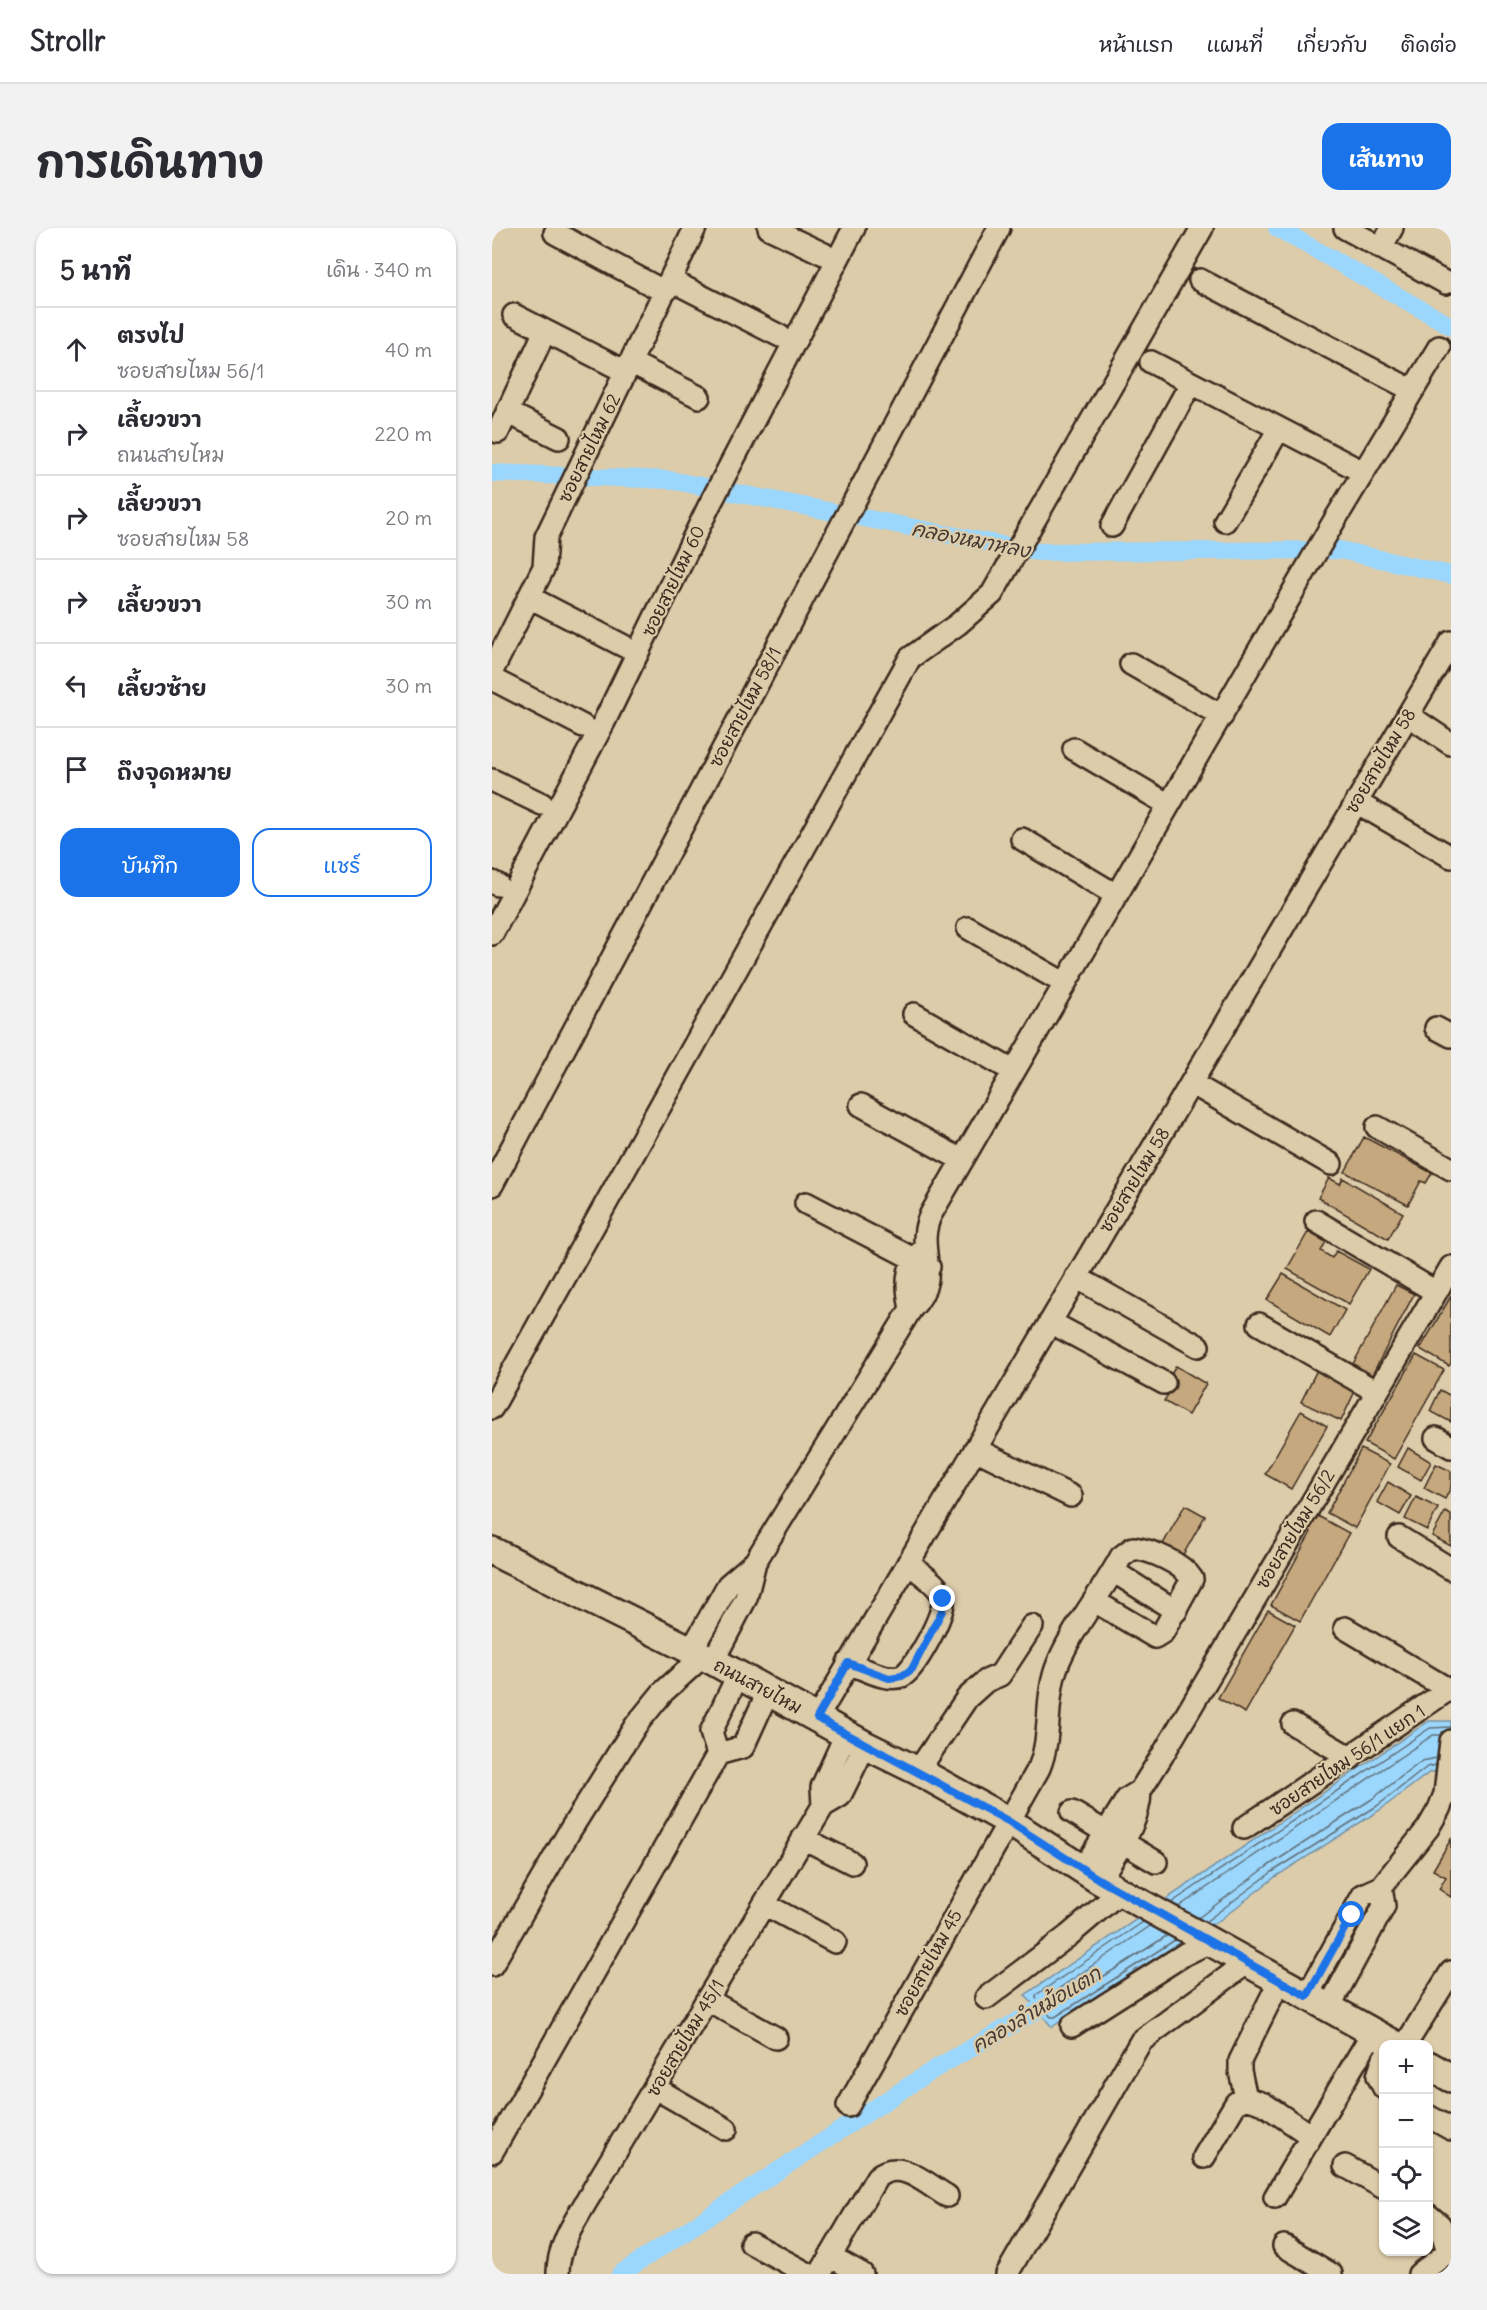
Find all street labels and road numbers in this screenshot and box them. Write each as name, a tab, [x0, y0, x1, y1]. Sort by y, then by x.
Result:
street label: ซอยสายไหม 62	[552, 389, 625, 506]
street label: ซอยสายไหม 60	[635, 521, 710, 640]
street label: ซอยสายไหม 58/1	[703, 643, 786, 771]
street label: ซอยสายไหม 58	[1339, 704, 1421, 818]
street label: ซอยสายไหม 58	[1093, 1123, 1175, 1237]
street label: ซอยสายไหม 56/2	[1249, 1464, 1340, 1593]
street label: ถนนสายไหม	[710, 1652, 807, 1719]
street label: ซอยสายไหม 56/1 แยก 1	[1264, 1698, 1429, 1821]
street label: ซอยสายไหม 45	[888, 1905, 967, 2021]
street label: ซอยสายไหม 45/1	[640, 1975, 729, 2101]

